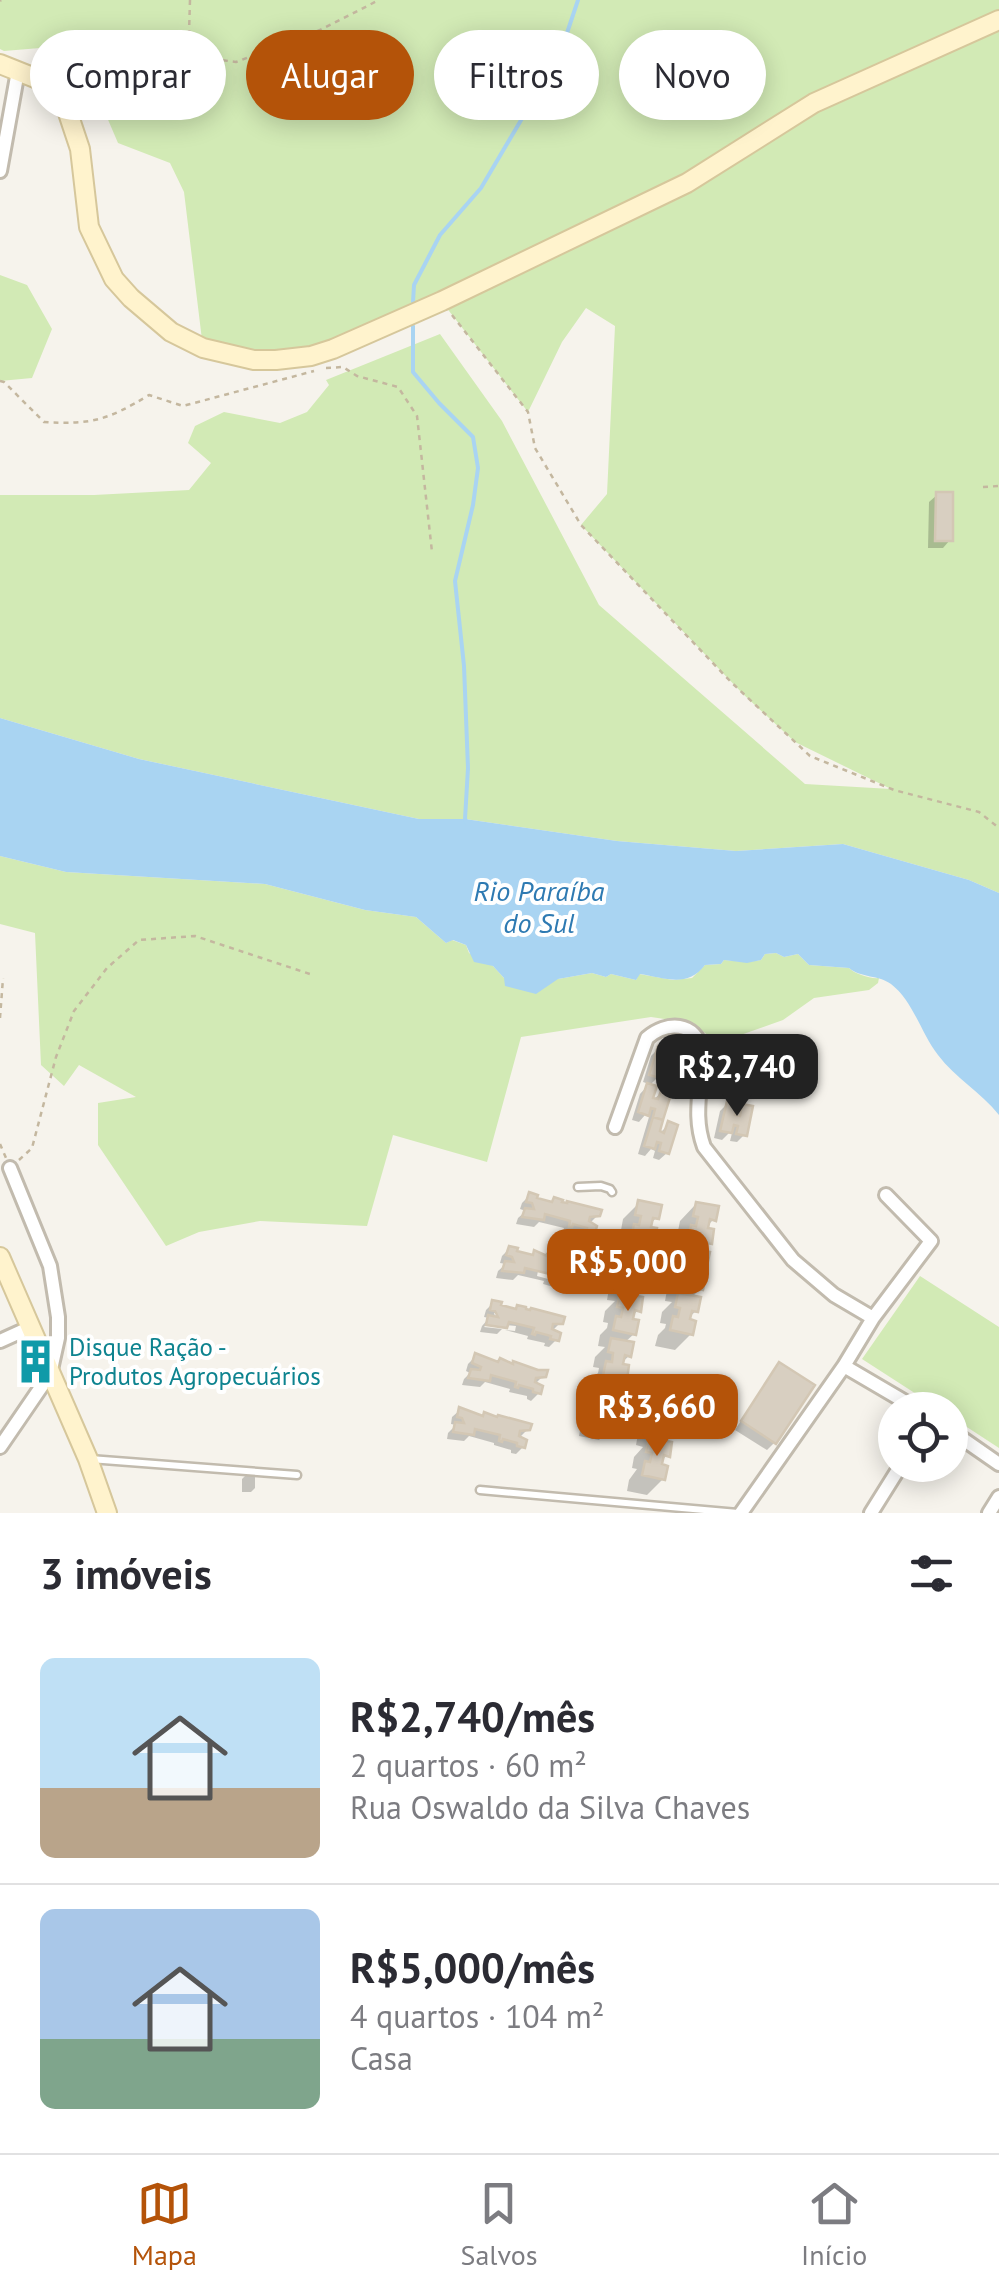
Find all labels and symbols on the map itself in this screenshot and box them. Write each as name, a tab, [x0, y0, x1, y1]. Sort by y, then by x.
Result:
water label: Rio Paraíba do Sul	[474, 872, 605, 941]
pin: R$2,740	[645, 1034, 829, 1119]
pin: R$5,000	[536, 1229, 720, 1314]
place label: Disque Ração - Produtos Agropecuários	[69, 1331, 321, 1392]
building icon: Disque Ração - Produtos Agropecuários	[12, 1337, 60, 1385]
pin: R$3,660	[565, 1374, 749, 1459]

